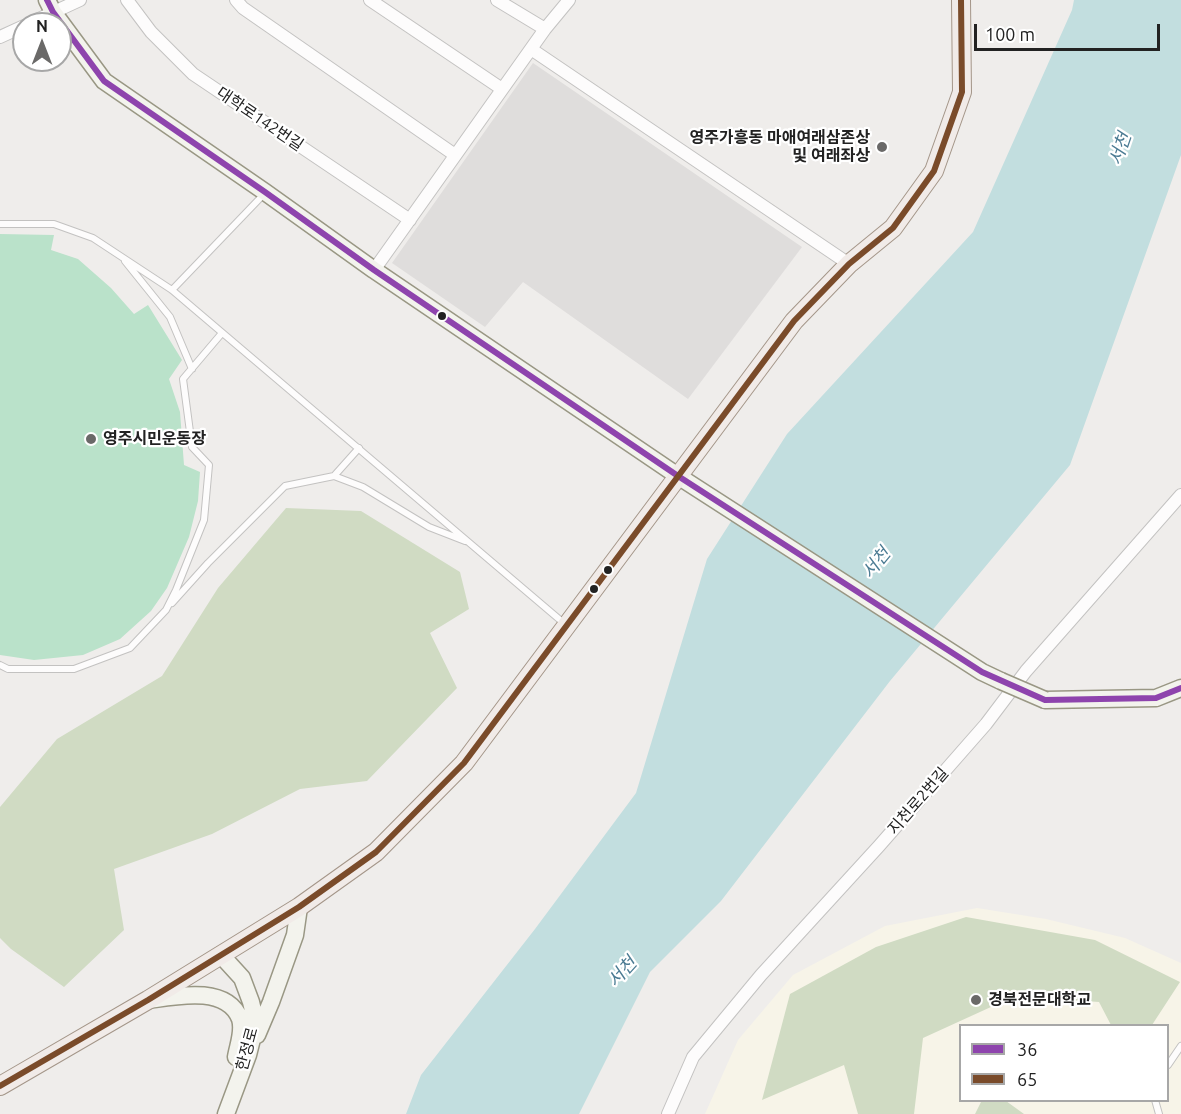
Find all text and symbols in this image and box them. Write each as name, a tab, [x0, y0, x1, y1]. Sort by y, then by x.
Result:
north arrow	[12, 12, 72, 72]
scale bar	[977, 12, 1163, 50]
text: N	[36, 17, 48, 35]
text: 100 m	[985, 24, 1035, 44]
street label: 대학로142번길	[213, 83, 307, 155]
place label: 영주가흥동 마애여래삼존상 및 여래좌상	[690, 128, 870, 166]
water label: 서천	[1104, 130, 1136, 168]
marker: 영주가흥동 마애여래삼존상 및 여래좌상	[875, 140, 889, 154]
unlabelled marker	[436, 310, 448, 322]
place label: 영주시민운동장	[103, 429, 206, 449]
marker: 영주시민운동장	[84, 432, 98, 446]
water label: 서천	[857, 543, 895, 583]
unlabelled marker	[602, 564, 614, 576]
unlabelled marker	[588, 583, 600, 595]
street label: 지천로2번길	[884, 764, 952, 838]
water label: 서천	[603, 952, 641, 992]
place label: 경북전문대학교	[988, 990, 1091, 1010]
marker: 경북전문대학교	[969, 993, 983, 1007]
legend	[959, 1024, 1169, 1102]
street label: 한정로	[232, 1025, 262, 1073]
text: 36	[1017, 1039, 1037, 1059]
text: 65	[1017, 1069, 1037, 1089]

